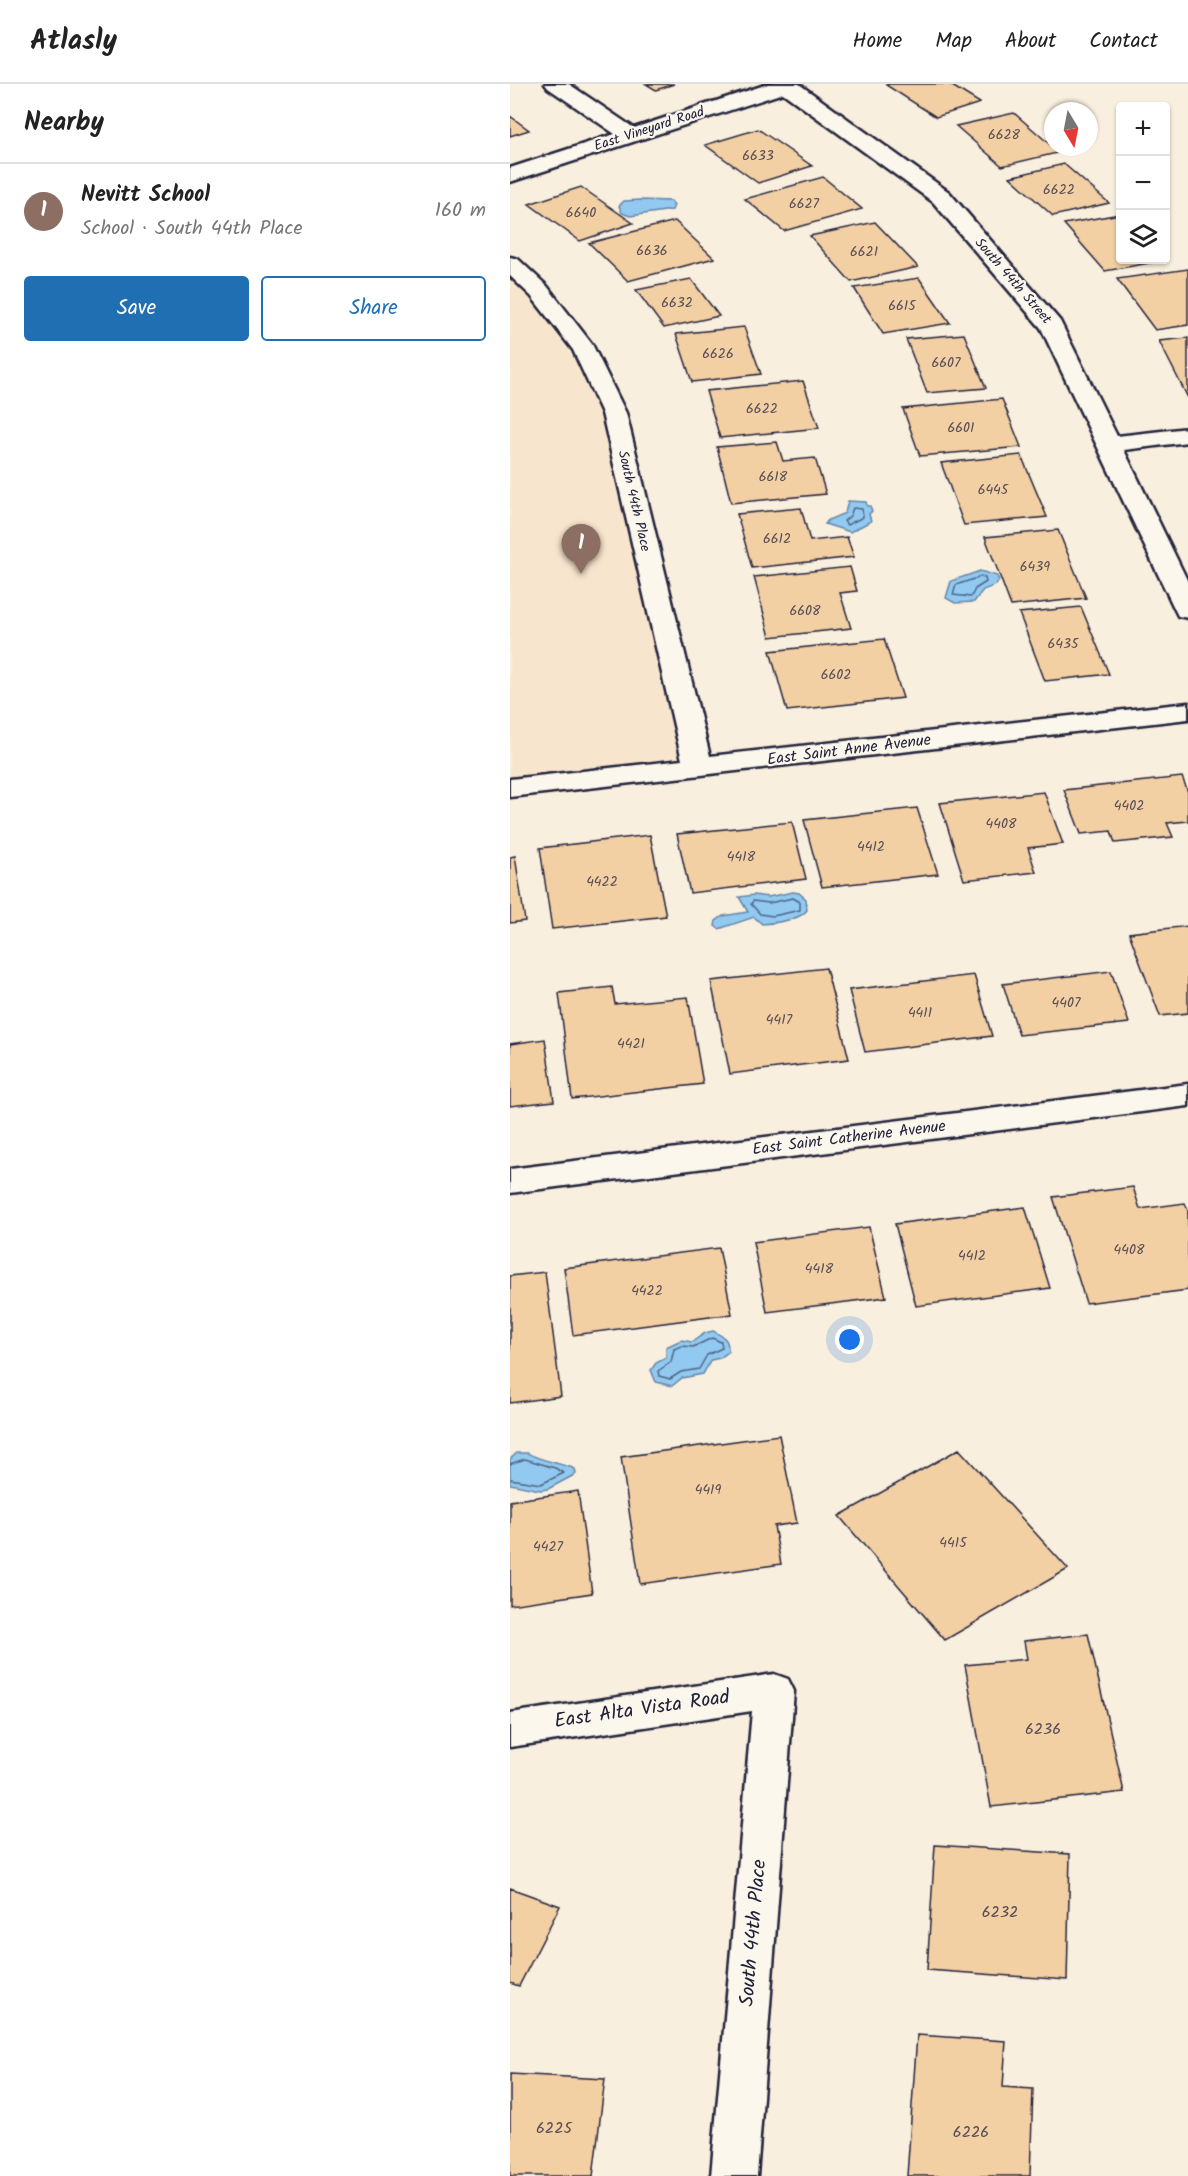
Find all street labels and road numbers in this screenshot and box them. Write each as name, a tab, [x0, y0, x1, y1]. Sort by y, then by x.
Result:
street label: East Vineyard Road	[591, 100, 708, 157]
street label: South 44th Street	[969, 233, 1057, 330]
street label: South 44th Place	[612, 448, 656, 554]
street label: East Saint Anne Avenue	[766, 728, 932, 772]
street label: East Saint Catherine Avenue	[751, 1114, 947, 1162]
street label: East Alta Vista Road	[552, 1682, 733, 1738]
street label: South 44th Place	[732, 1858, 776, 2008]

